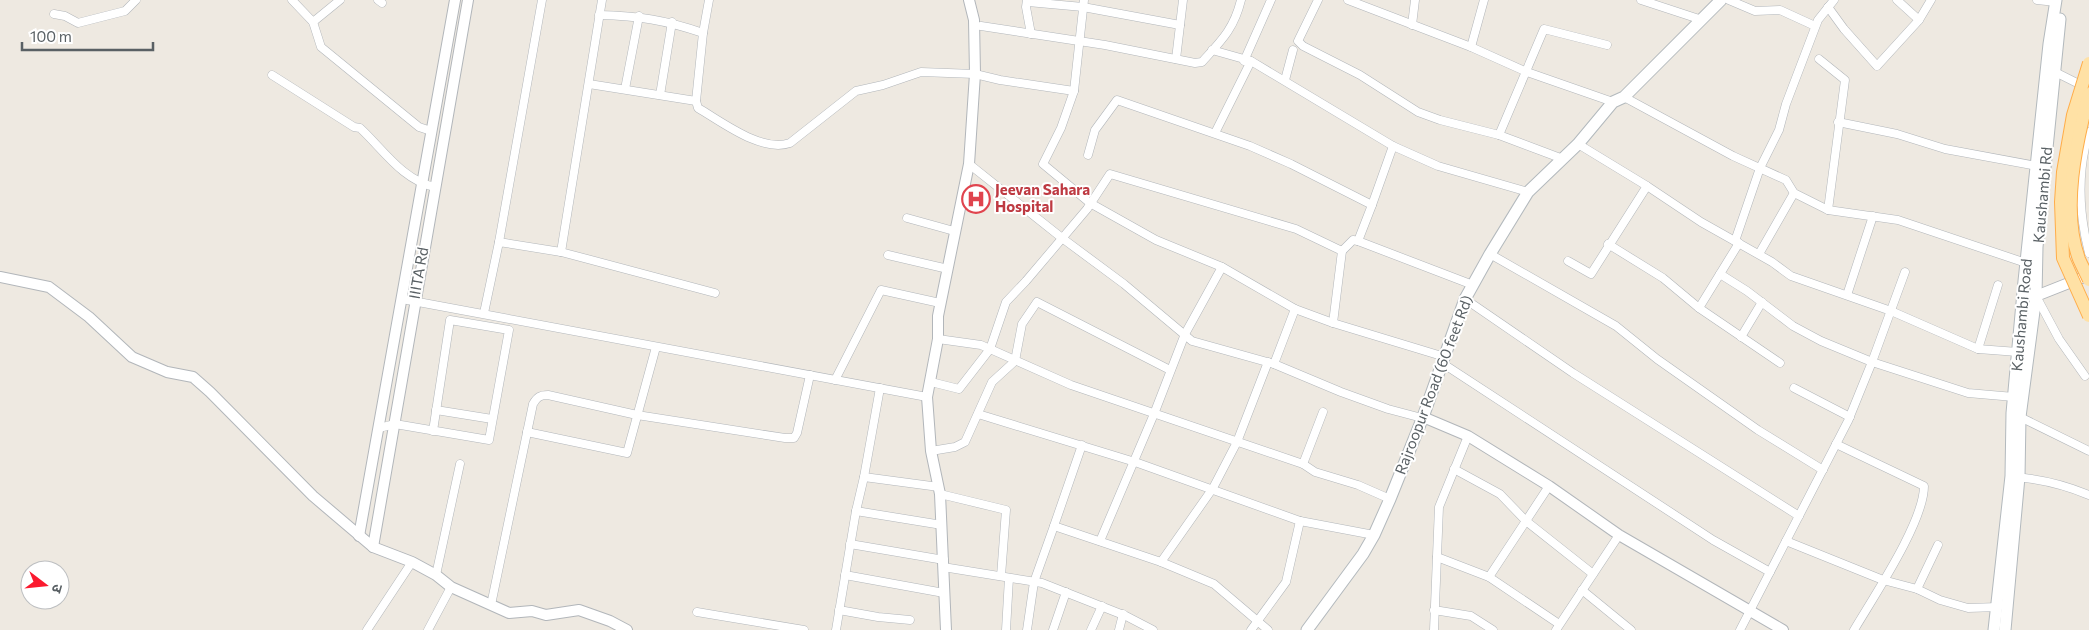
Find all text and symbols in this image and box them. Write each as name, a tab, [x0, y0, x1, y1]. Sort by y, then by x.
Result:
scale bar	[22, 20, 154, 52]
text: 100 m	[30, 27, 72, 45]
street label: Kaushambi Rd	[2029, 146, 2055, 244]
place label: Jeevan Sahara Hospital	[995, 180, 1090, 215]
hospital icon: Jeevan Sahara Hospital	[961, 184, 991, 214]
street label: IIITA Rd	[405, 245, 431, 300]
street label: Kaushambi Road	[2007, 258, 2035, 372]
street label: Rajroopur Road (60 feet Rd)	[1390, 292, 1476, 477]
north arrow	[20, 560, 70, 610]
text: उ	[48, 582, 67, 596]

